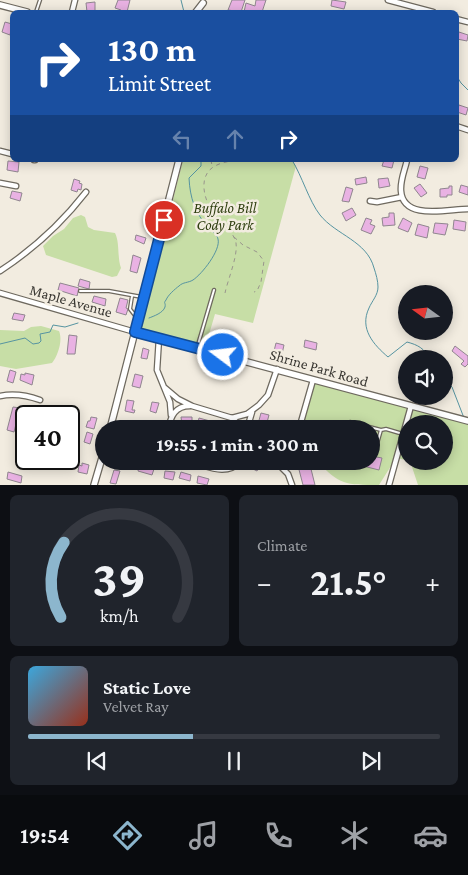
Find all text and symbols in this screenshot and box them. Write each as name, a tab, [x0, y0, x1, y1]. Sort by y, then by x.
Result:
icon: right	[25, 30, 90, 95]
text: 130 m	[108, 30, 196, 69]
text: Limit Street	[108, 71, 211, 96]
icon: left	[168, 125, 196, 153]
icon: ahead	[221, 125, 249, 153]
icon: right	[274, 125, 302, 153]
pin	[143, 199, 185, 241]
park label: Buffalo Bill Cody Park	[194, 200, 257, 234]
icon: arrive	[150, 206, 178, 234]
street label: Maple Avenue	[28, 282, 114, 321]
north arrow	[398, 285, 452, 340]
map controls	[398, 285, 453, 470]
position arrow	[196, 328, 248, 380]
street label: Shrine Park Road	[268, 346, 370, 390]
button: sound	[398, 350, 453, 405]
speed limit sign: 40	[15, 405, 80, 470]
button: search	[398, 415, 453, 470]
text: 19:55 · 1 min · 300 m	[156, 434, 319, 455]
text: Climate	[257, 537, 307, 554]
text: 39	[93, 549, 146, 607]
text: 21.5°	[310, 561, 387, 603]
text: −	[257, 567, 272, 598]
text: +	[425, 567, 440, 598]
text: km/h	[100, 606, 139, 626]
text: Static Love	[103, 677, 191, 698]
text: Velvet Ray	[103, 698, 169, 715]
icon: previous	[83, 747, 111, 775]
icon: pause	[220, 747, 248, 775]
icon: next	[357, 747, 385, 775]
icon: directions	[110, 818, 145, 853]
icon: music	[186, 818, 221, 853]
icon: phone	[261, 818, 296, 853]
icon: climate	[337, 818, 372, 853]
icon: car	[413, 818, 448, 853]
text: 19:54	[20, 823, 69, 848]

